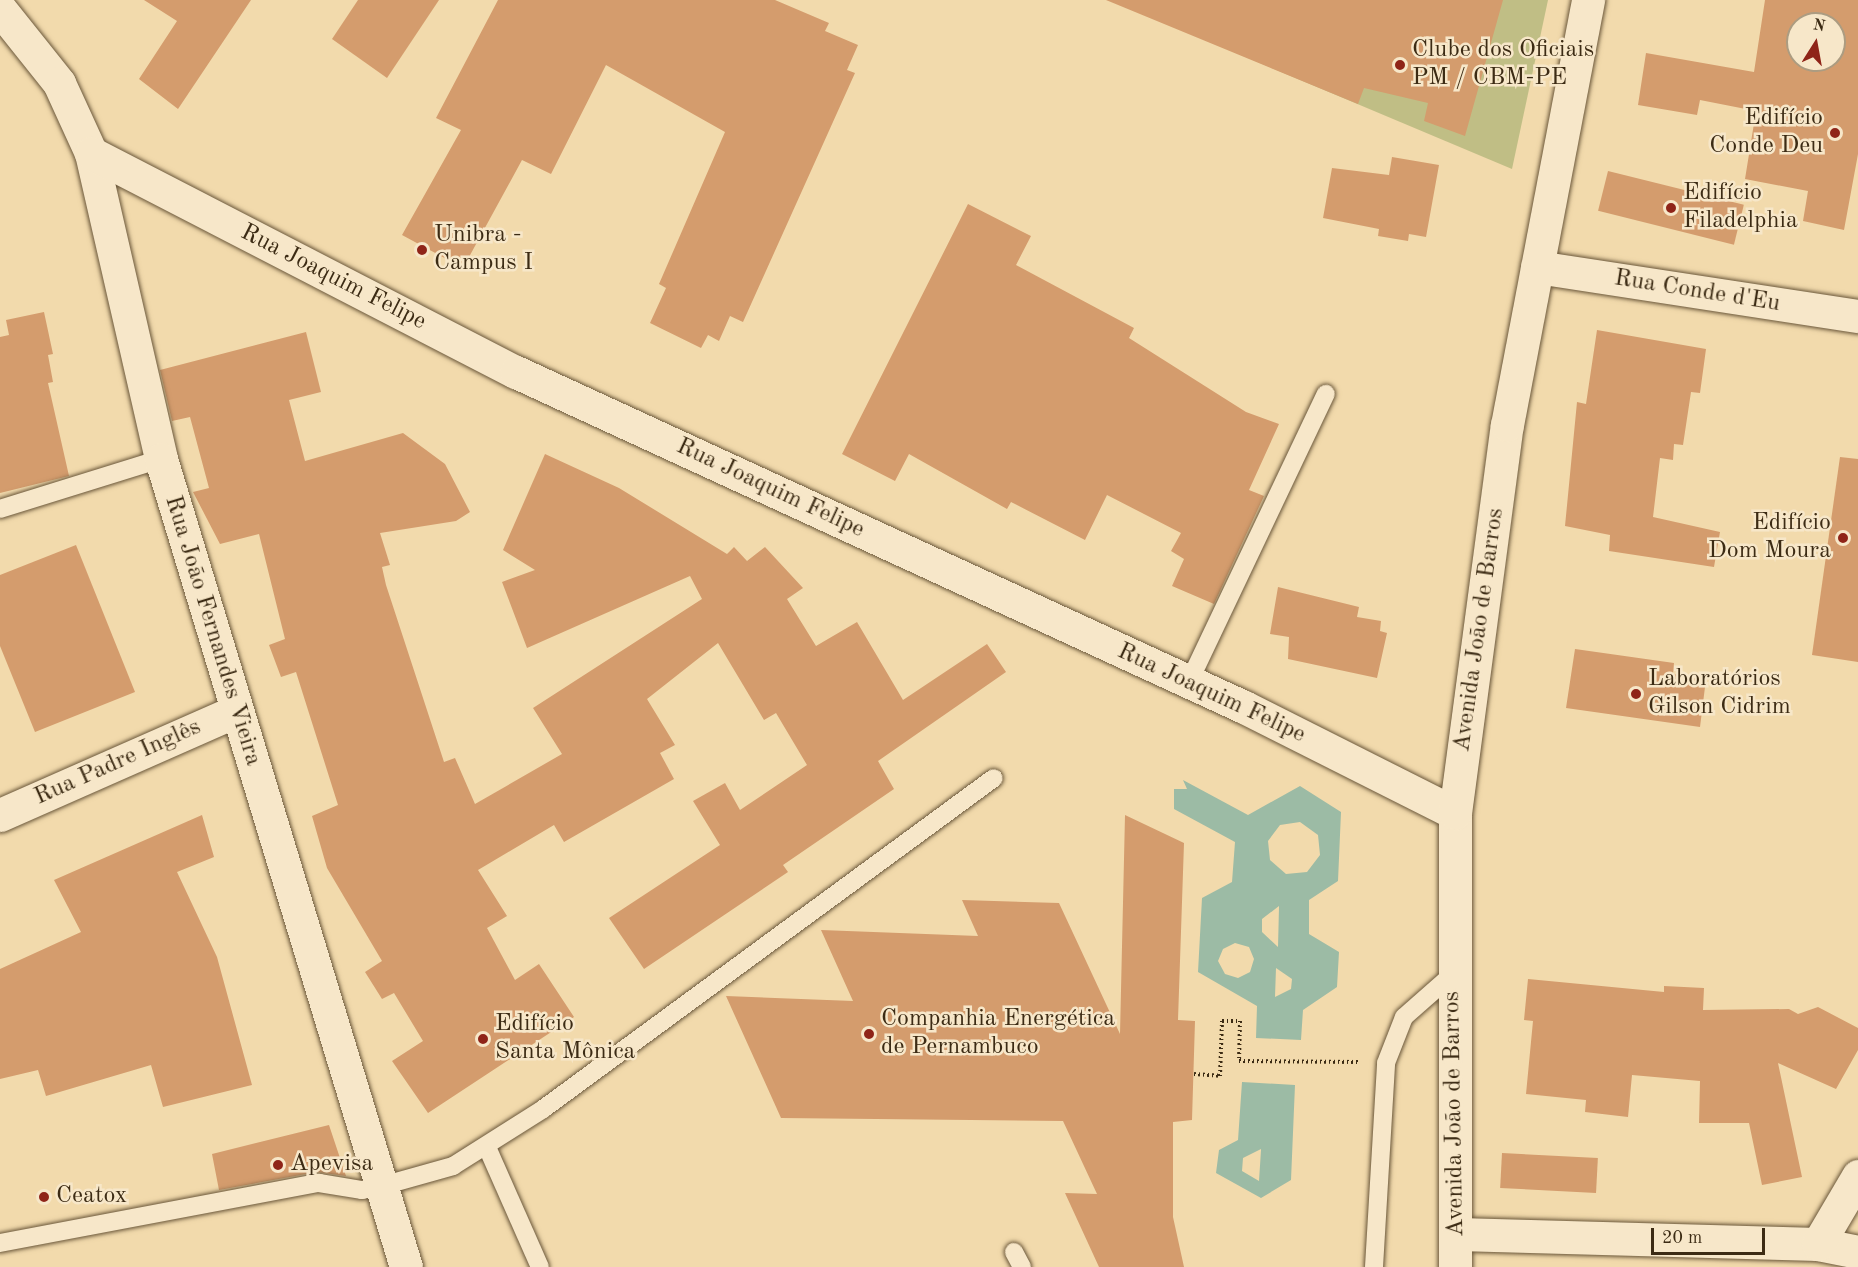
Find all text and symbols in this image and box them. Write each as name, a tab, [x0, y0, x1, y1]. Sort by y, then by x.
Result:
north arrow	[1786, 12, 1846, 72]
text: N	[1812, 17, 1827, 35]
place label: Clube dos Oficiais PM / CBM-PE	[1412, 37, 1594, 93]
marker: Clube dos Oficiais PM / CBM-PE	[1393, 58, 1407, 72]
place label: Edifício Conde Deu	[1709, 105, 1823, 161]
marker: Edifício Conde Deu	[1828, 126, 1842, 140]
place label: Edifício Filadelphia	[1683, 180, 1798, 236]
marker: Edifício Filadelphia	[1664, 201, 1678, 215]
street label: Rua Joaquim Felipe	[235, 219, 431, 337]
place label: Unibra - Campus I	[434, 222, 533, 278]
marker: Unibra - Campus I	[415, 243, 429, 257]
street label: Rua Conde d'Eu	[1612, 265, 1782, 319]
street label: Rua Joaquim Felipe	[671, 433, 869, 545]
street label: Rua João Fernandes Vieira	[157, 492, 267, 770]
street label: Avenida João de Barros	[1449, 506, 1511, 754]
place label: Edifício Dom Moura	[1708, 510, 1831, 566]
marker: Edifício Dom Moura	[1836, 531, 1850, 545]
street label: Rua Joaquim Felipe	[1112, 638, 1310, 750]
place label: Laboratórios Gilson Cidrim	[1648, 666, 1791, 722]
marker: Laboratórios Gilson Cidrim	[1629, 687, 1643, 701]
street label: Rua Padre Inglês	[30, 713, 206, 813]
street label: Avenida João de Barros	[1438, 991, 1472, 1237]
place label: Companhia Energética de Pernambuco	[881, 1006, 1115, 1062]
place label: Edifício Santa Mônica	[495, 1011, 635, 1067]
marker: Companhia Energética de Pernambuco	[862, 1027, 876, 1041]
marker: Edifício Santa Mônica	[476, 1032, 490, 1046]
place label: Apevisa	[290, 1151, 373, 1179]
marker: Apevisa	[271, 1158, 285, 1172]
place label: Ceatox	[56, 1183, 127, 1211]
marker: Ceatox	[37, 1190, 51, 1204]
scale bar	[1654, 1216, 1768, 1254]
text: 20 m	[1662, 1229, 1702, 1247]

